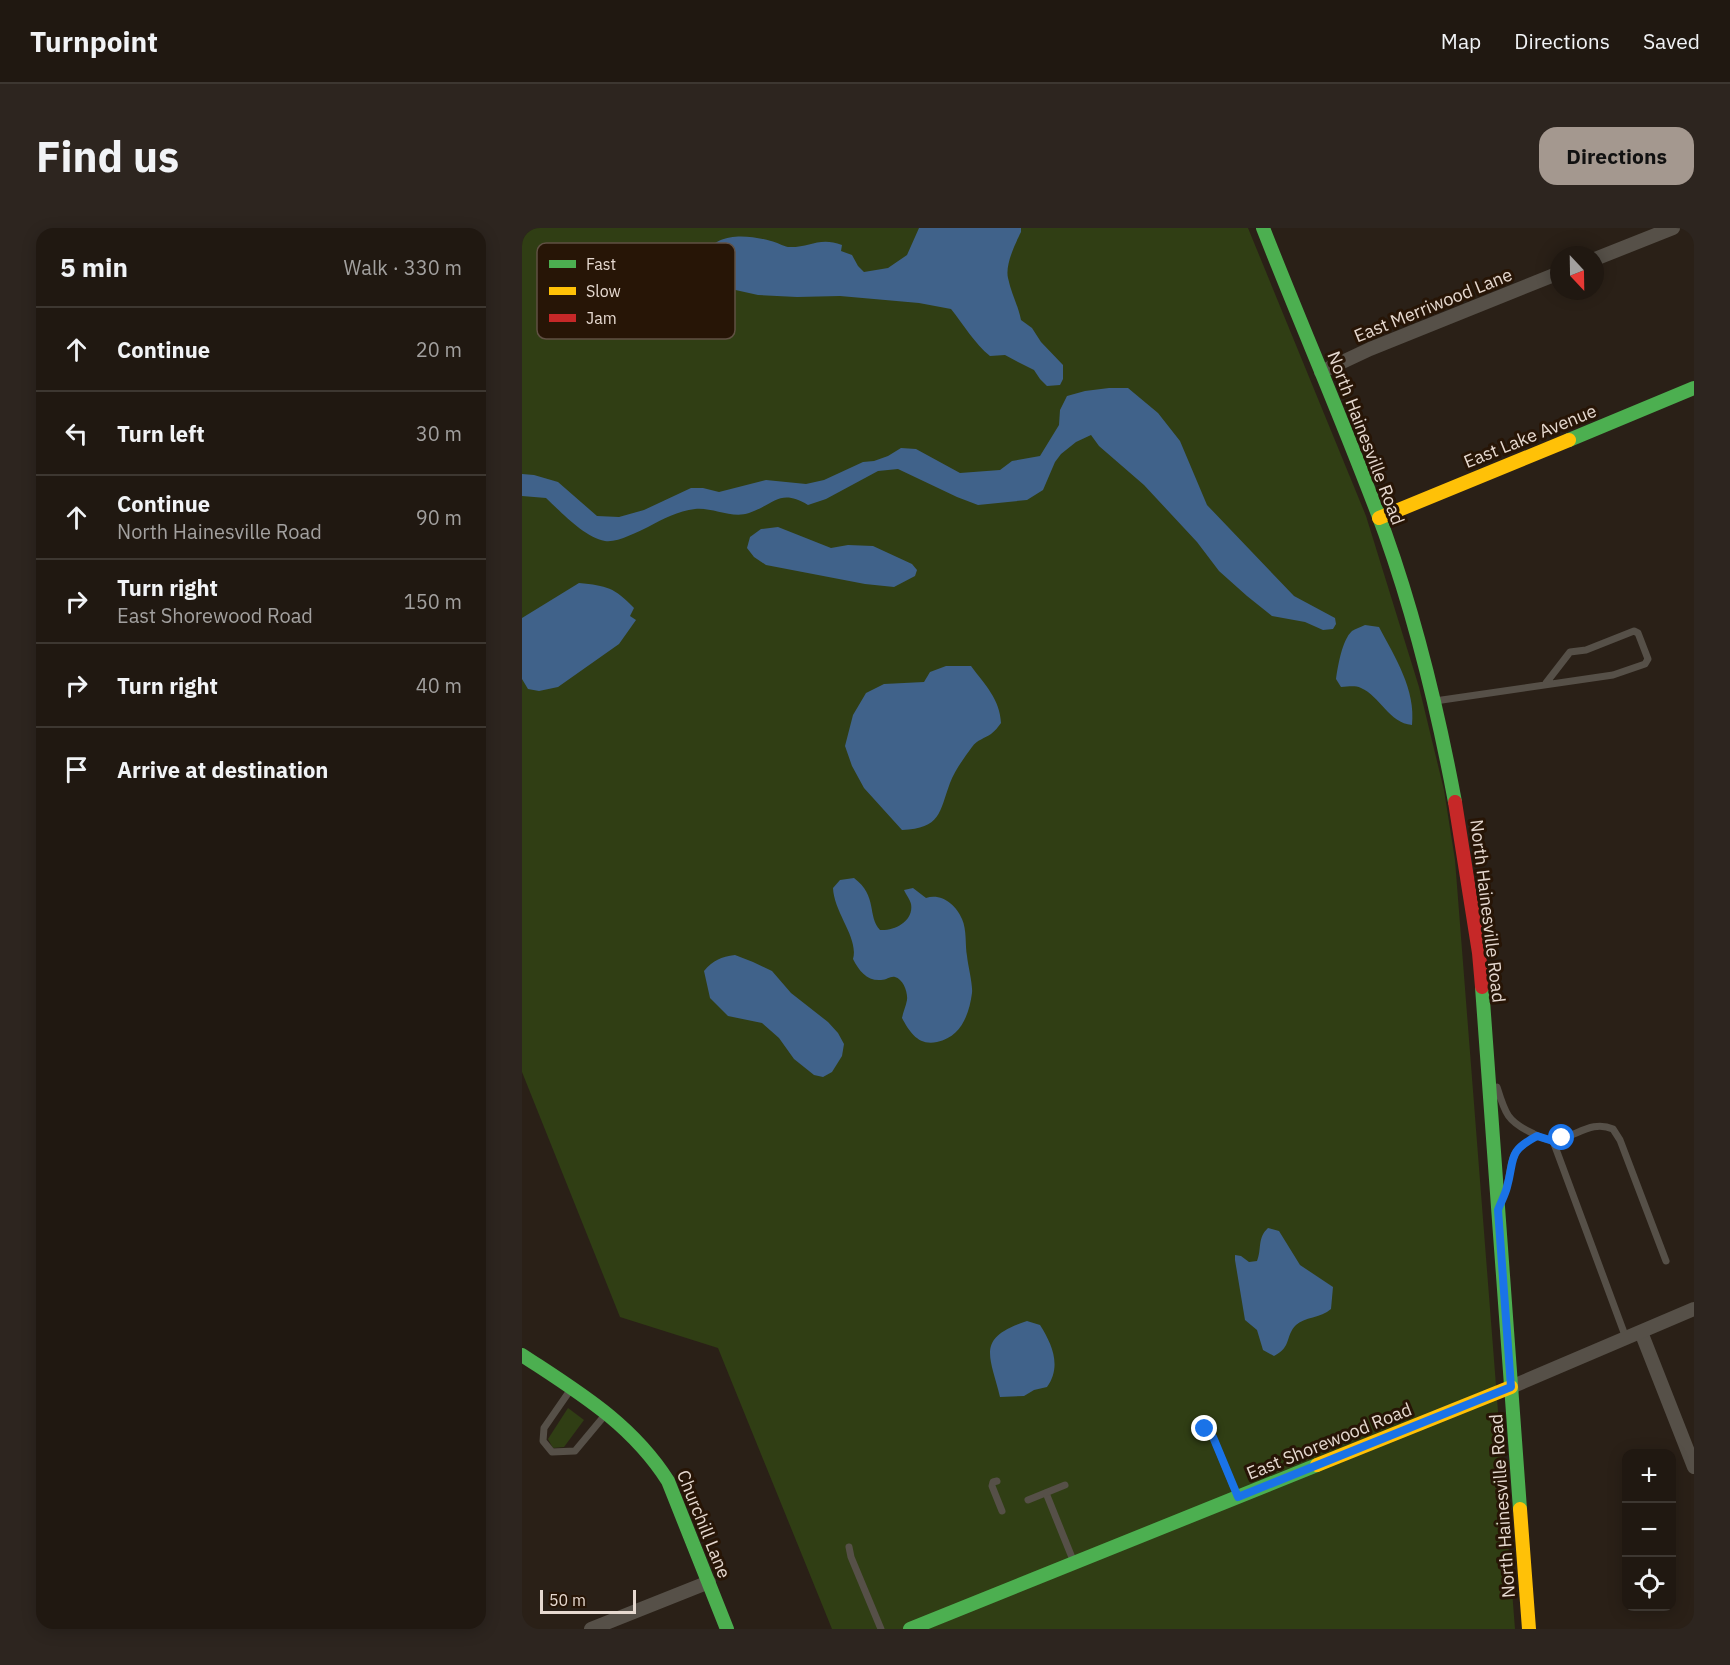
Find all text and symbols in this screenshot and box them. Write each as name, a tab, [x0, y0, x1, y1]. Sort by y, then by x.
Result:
text: Turnpoint	[30, 23, 158, 60]
text: Map	[1441, 27, 1481, 55]
text: Directions	[1514, 27, 1610, 55]
text: Saved	[1643, 27, 1700, 55]
button: Directions	[1539, 127, 1694, 185]
text: Find us	[36, 129, 179, 184]
legend	[537, 243, 735, 339]
north arrow	[1550, 246, 1604, 300]
text: 5 min	[60, 250, 128, 284]
text: Walk · 330 m	[344, 254, 462, 281]
text: Fast	[586, 254, 616, 274]
street label: East Merriwood Lane	[1350, 263, 1516, 347]
text: Slow	[586, 281, 621, 301]
text: Jam	[586, 308, 617, 328]
icon: ahead	[60, 333, 93, 366]
text: Continue	[117, 335, 210, 364]
text: 20 m	[416, 336, 462, 363]
street label: North Hainesville Road	[1322, 348, 1410, 528]
street label: East Lake Avenue	[1460, 399, 1600, 473]
icon: left	[60, 417, 93, 450]
text: Turn left	[117, 419, 205, 448]
text: 30 m	[416, 420, 462, 447]
text: Continue	[117, 489, 210, 518]
icon: ahead	[60, 501, 93, 534]
text: 90 m	[416, 504, 462, 531]
text: North Hainesville Road	[117, 518, 322, 545]
text: Turn right	[117, 573, 218, 602]
icon: right	[60, 585, 93, 618]
text: 150 m	[404, 588, 462, 615]
text: East Shorewood Road	[117, 602, 313, 629]
icon: right	[60, 669, 93, 702]
text: Turn right	[117, 671, 218, 700]
text: 40 m	[416, 672, 462, 699]
icon: arrive	[60, 753, 93, 786]
text: Arrive at destination	[117, 755, 328, 784]
street label: North Hainesville Road	[1465, 818, 1511, 1004]
route start	[1548, 1124, 1574, 1150]
street label: East Shorewood Road	[1243, 1397, 1415, 1485]
street label: North Hainesville Road	[1484, 1413, 1520, 1599]
route end	[1191, 1415, 1217, 1441]
map controls	[1622, 1449, 1676, 1611]
button: +	[1622, 1449, 1676, 1503]
street label: Churchill Lane	[672, 1467, 736, 1582]
button: −	[1622, 1503, 1676, 1557]
button: locate	[1622, 1557, 1676, 1611]
scale bar	[540, 1587, 636, 1614]
text: 50 m	[549, 1590, 586, 1610]

